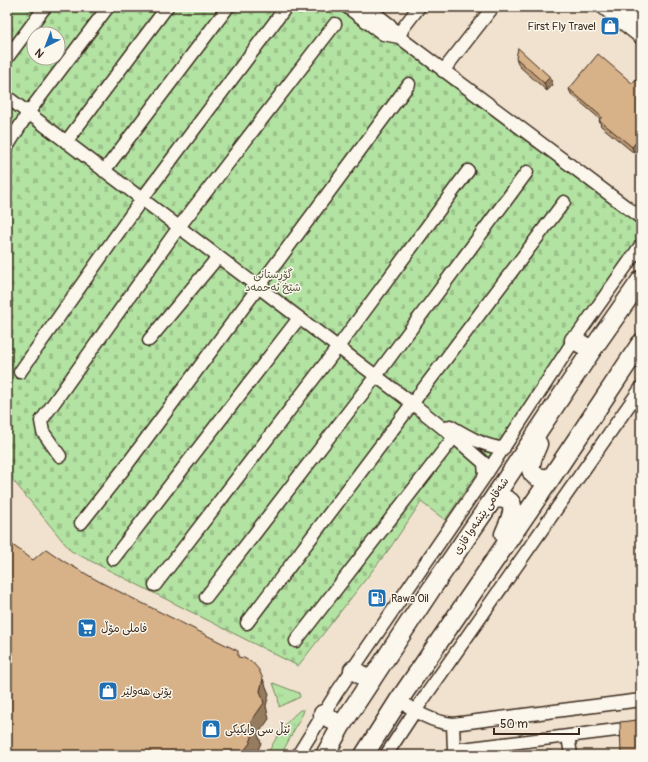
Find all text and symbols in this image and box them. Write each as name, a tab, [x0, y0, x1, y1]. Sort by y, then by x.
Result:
shop icon: First Fly Travel	[599, 15, 621, 37]
place label: First Fly Travel	[528, 20, 596, 33]
north arrow	[26, 26, 66, 66]
text: N	[32, 45, 47, 60]
park label: گۆڕستانی شێخ ئەحمەد	[245, 268, 301, 295]
street label: شەقامی پێشەوا قازی	[450, 475, 512, 558]
fuel station icon: Rawa Oil	[366, 587, 388, 609]
place label: Rawa Oil	[391, 592, 429, 605]
supermarket icon: فاملی مۆڵ	[76, 617, 98, 639]
place label: فاملی مۆڵ	[101, 620, 147, 636]
shop icon: پۆنی هەولێر	[97, 680, 119, 702]
place label: پۆنی هەولێر	[121, 685, 172, 699]
scale bar	[494, 710, 579, 736]
text: 50 m	[500, 717, 528, 732]
shop icon: ئێڵ سی وایکیکی	[200, 718, 222, 740]
place label: ئێڵ سی وایکیکی	[225, 721, 290, 737]

